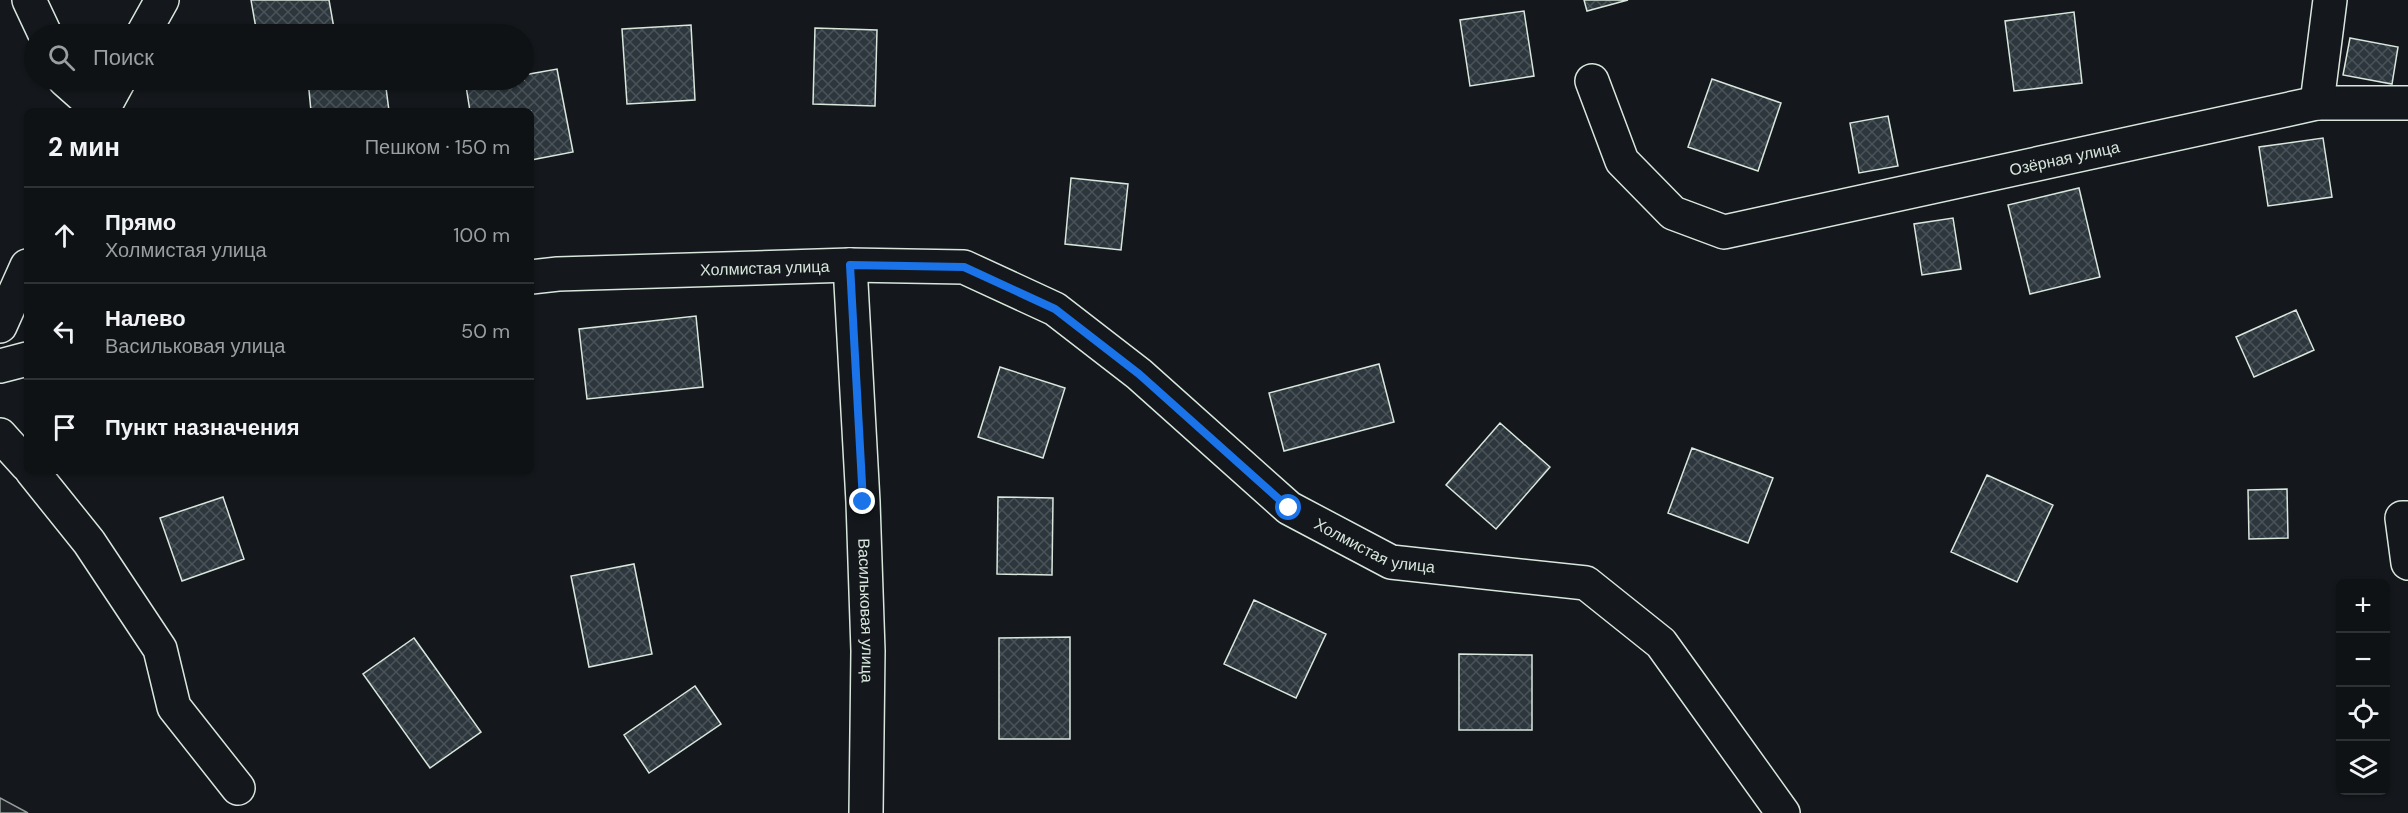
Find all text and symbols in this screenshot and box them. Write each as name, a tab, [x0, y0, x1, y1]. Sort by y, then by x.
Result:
search box	[24, 24, 534, 90]
icon: search	[45, 41, 78, 74]
text: Поиск	[93, 43, 154, 72]
text: 2 мин	[48, 130, 120, 164]
text: Пешком · 150 m	[365, 134, 510, 160]
street label: Озёрная улица	[2007, 136, 2122, 181]
text: Прямо	[105, 208, 176, 237]
icon: ahead	[48, 219, 81, 252]
text: 100 m	[453, 222, 510, 248]
text: Холмистая улица	[105, 237, 267, 263]
street label: Холмистая улица	[700, 256, 830, 281]
text: Налево	[105, 304, 186, 333]
icon: left	[48, 315, 81, 348]
text: 50 m	[461, 318, 510, 344]
text: Васильковая улица	[105, 333, 285, 359]
icon: arrive	[48, 411, 81, 444]
text: Пункт назначения	[105, 413, 300, 442]
route end	[849, 488, 875, 514]
route start	[1275, 494, 1301, 520]
street label: Холмистая улица	[1311, 513, 1436, 578]
street label: Васильковая улица	[853, 538, 878, 683]
map controls	[2336, 579, 2390, 795]
button: +	[2336, 579, 2390, 633]
button: −	[2336, 633, 2390, 687]
button: locate	[2336, 687, 2390, 741]
button: layers	[2336, 741, 2390, 795]

